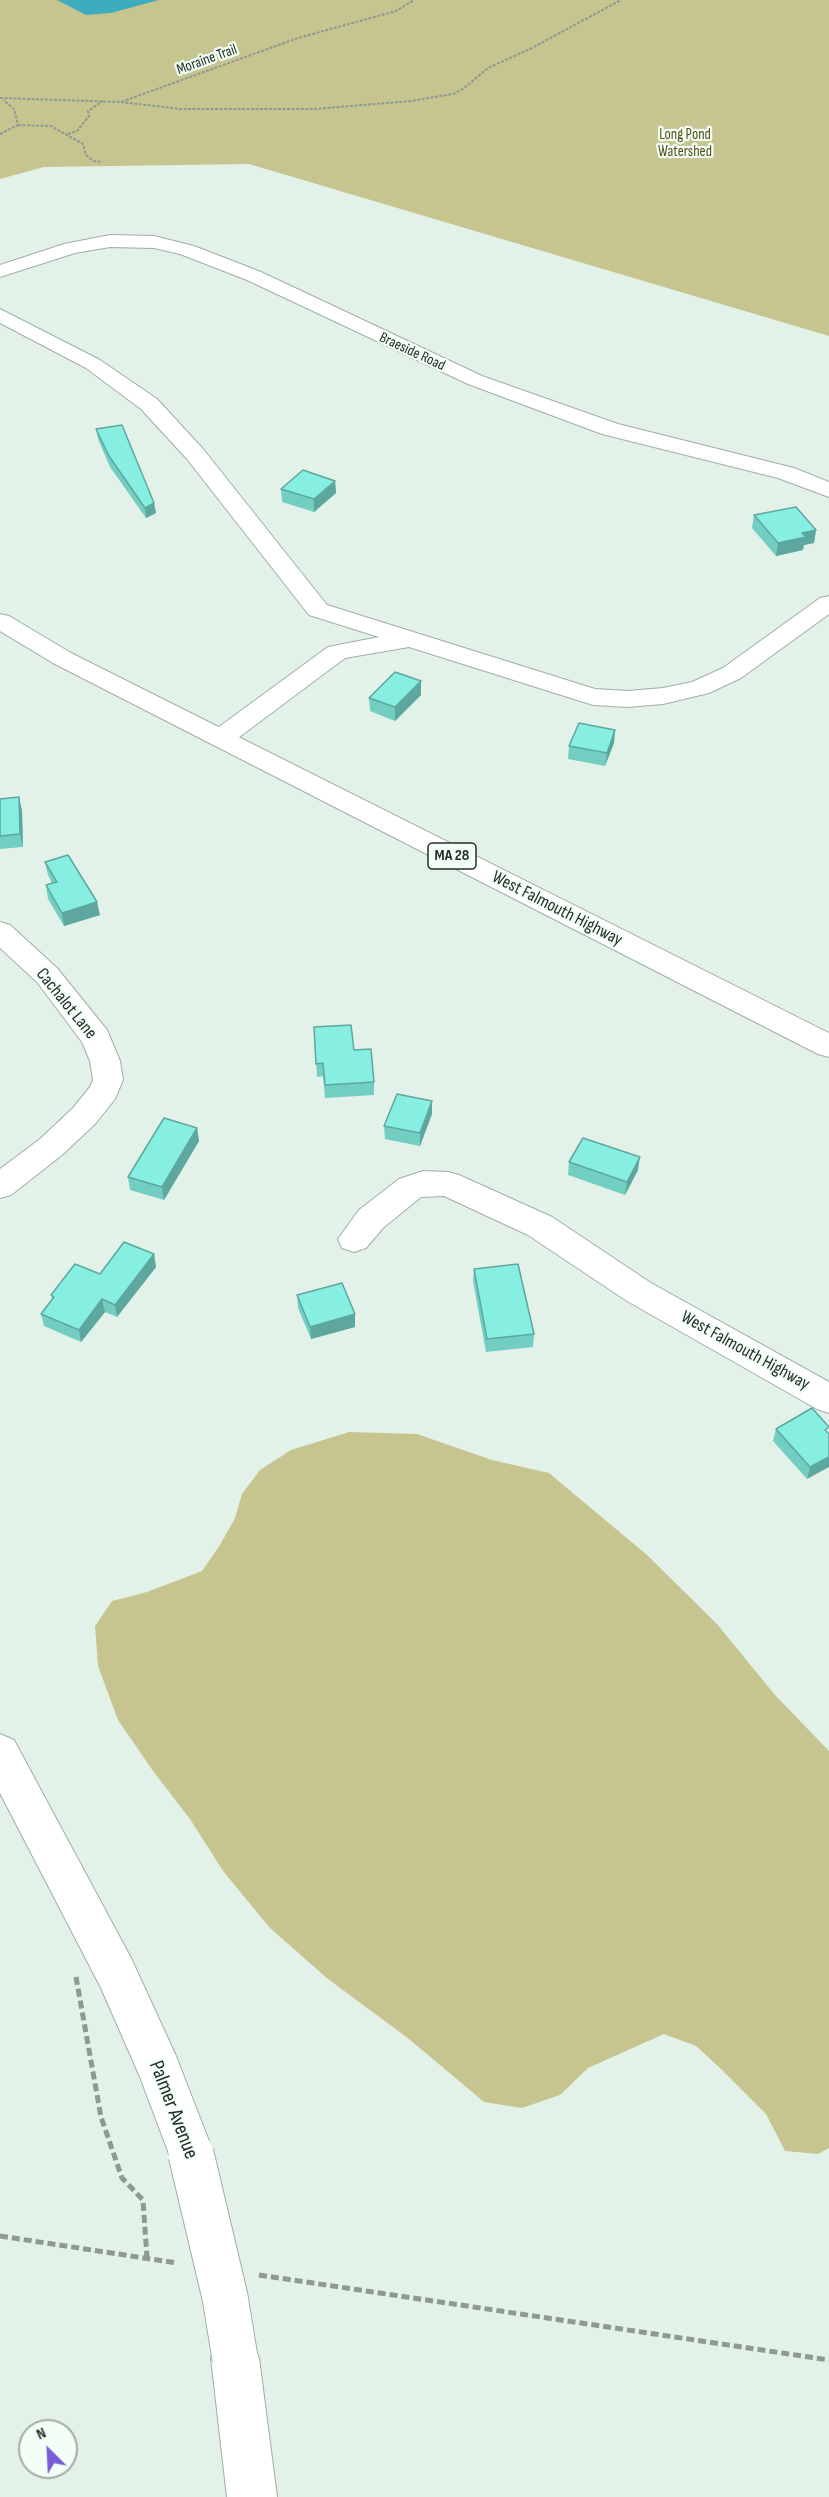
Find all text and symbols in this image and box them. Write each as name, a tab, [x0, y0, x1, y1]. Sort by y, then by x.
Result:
street label: Moraine Trail	[174, 41, 240, 79]
park label: Long Pond Watershed	[658, 126, 712, 161]
street label: Braeside Road	[376, 329, 448, 375]
road number: MA 28	[428, 843, 476, 869]
street label: West Falmouth Highway	[488, 867, 626, 951]
street label: Cachalot Lane	[31, 964, 101, 1044]
street label: West Falmouth Highway	[677, 1307, 813, 1395]
street label: Palmer Avenue	[143, 2057, 203, 2163]
north arrow	[18, 2419, 78, 2479]
text: N	[34, 2424, 49, 2444]

